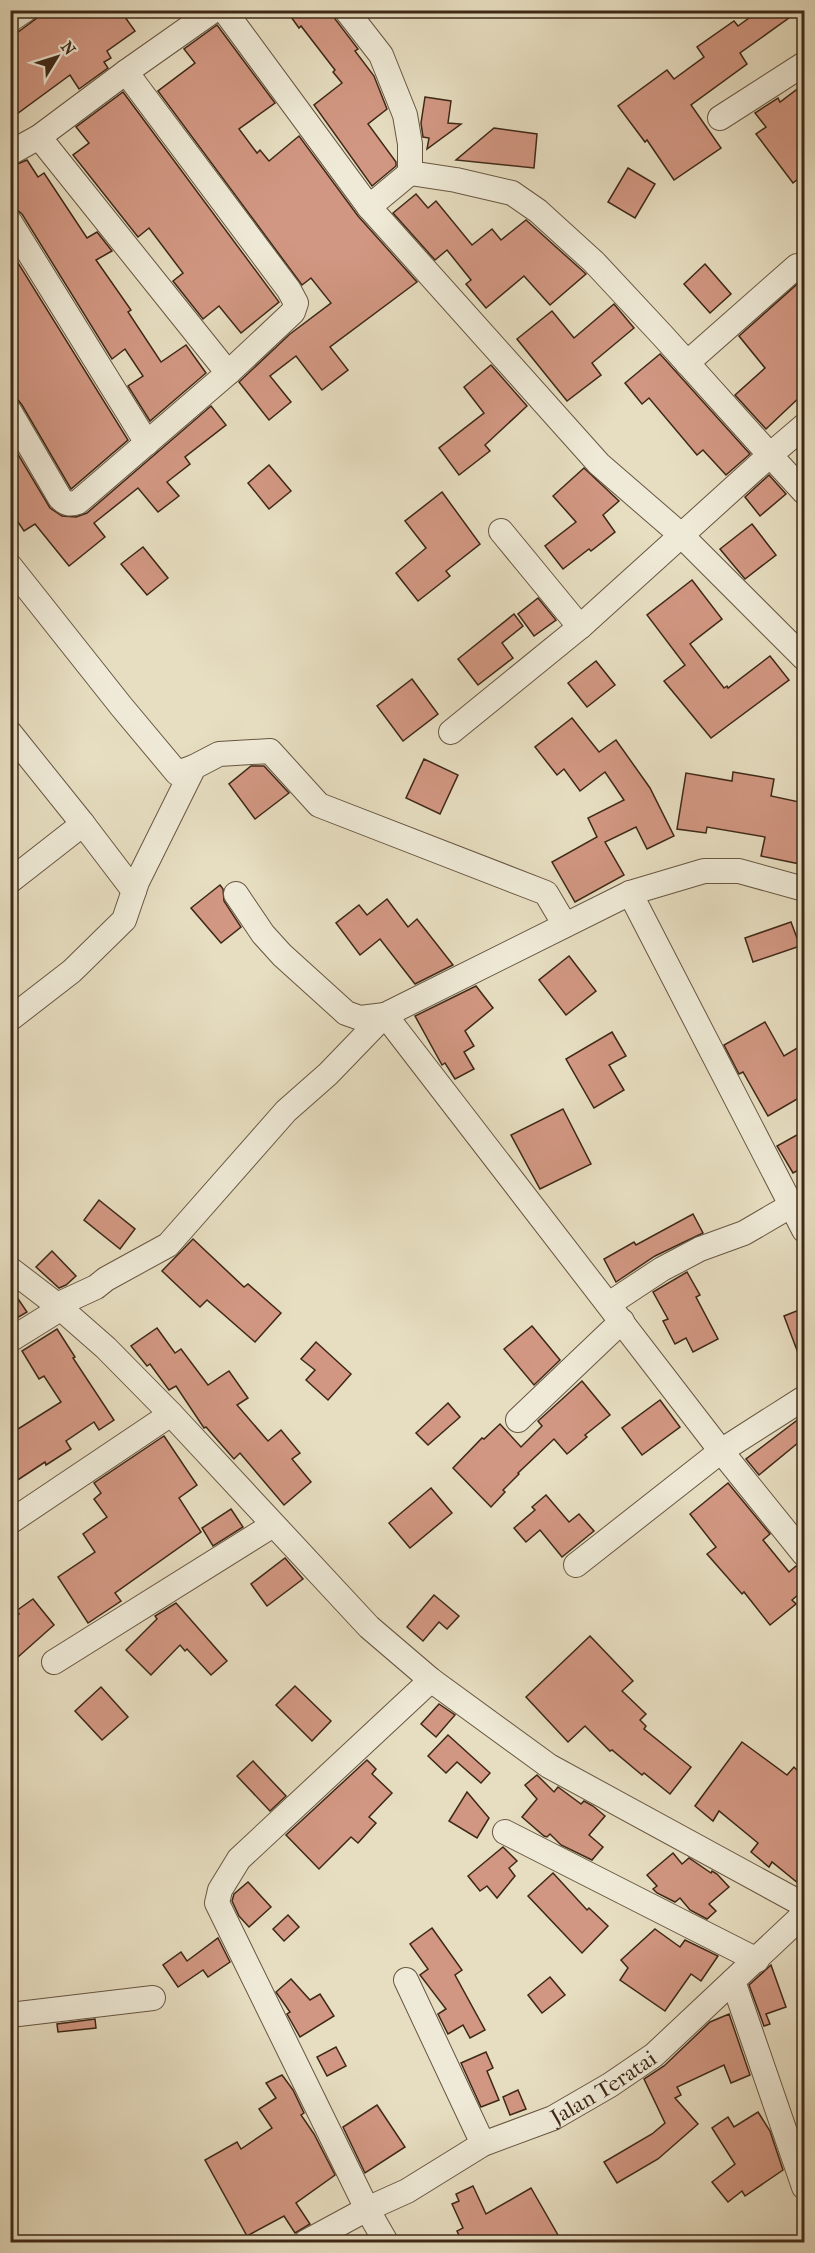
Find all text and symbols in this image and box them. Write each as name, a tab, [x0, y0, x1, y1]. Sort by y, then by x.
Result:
north arrow	[27, 27, 87, 87]
text: N	[57, 37, 80, 59]
street label: Jalan Teratai	[544, 2045, 662, 2132]

